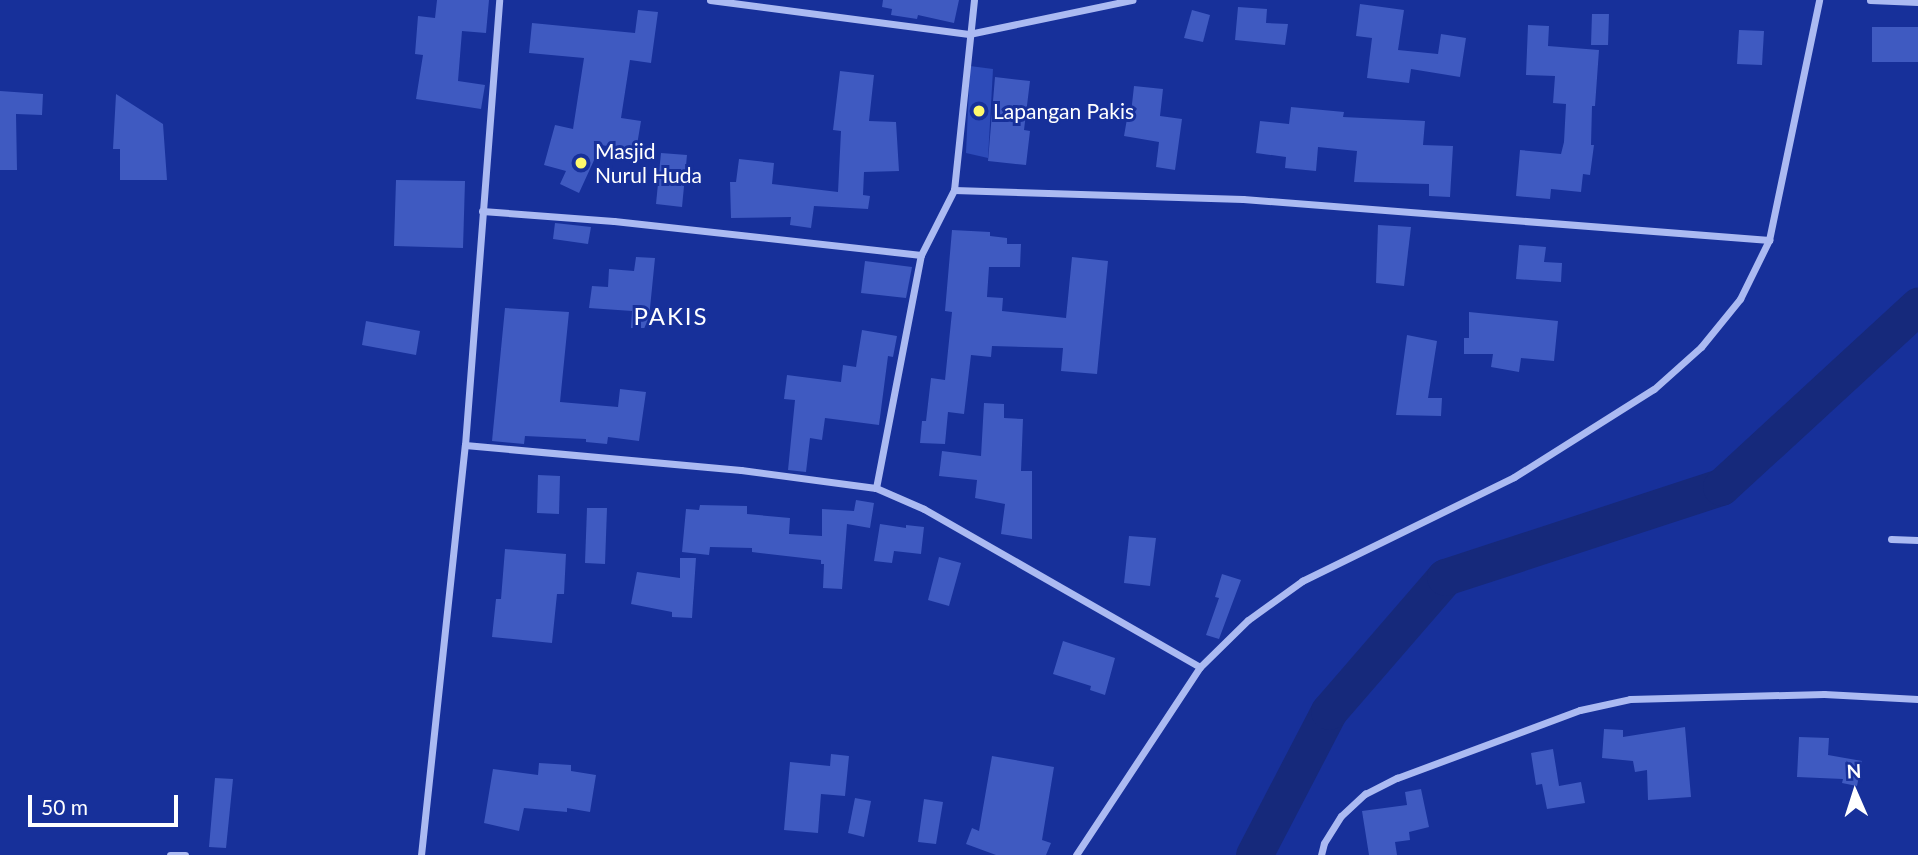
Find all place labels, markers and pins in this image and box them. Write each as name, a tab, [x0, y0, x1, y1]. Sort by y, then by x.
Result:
place label: Lapangan Pakis	[993, 98, 1134, 124]
marker: Lapangan Pakis	[971, 103, 987, 119]
place label: Masjid Nurul Huda	[595, 138, 702, 188]
marker: Masjid Nurul Huda	[573, 155, 589, 171]

